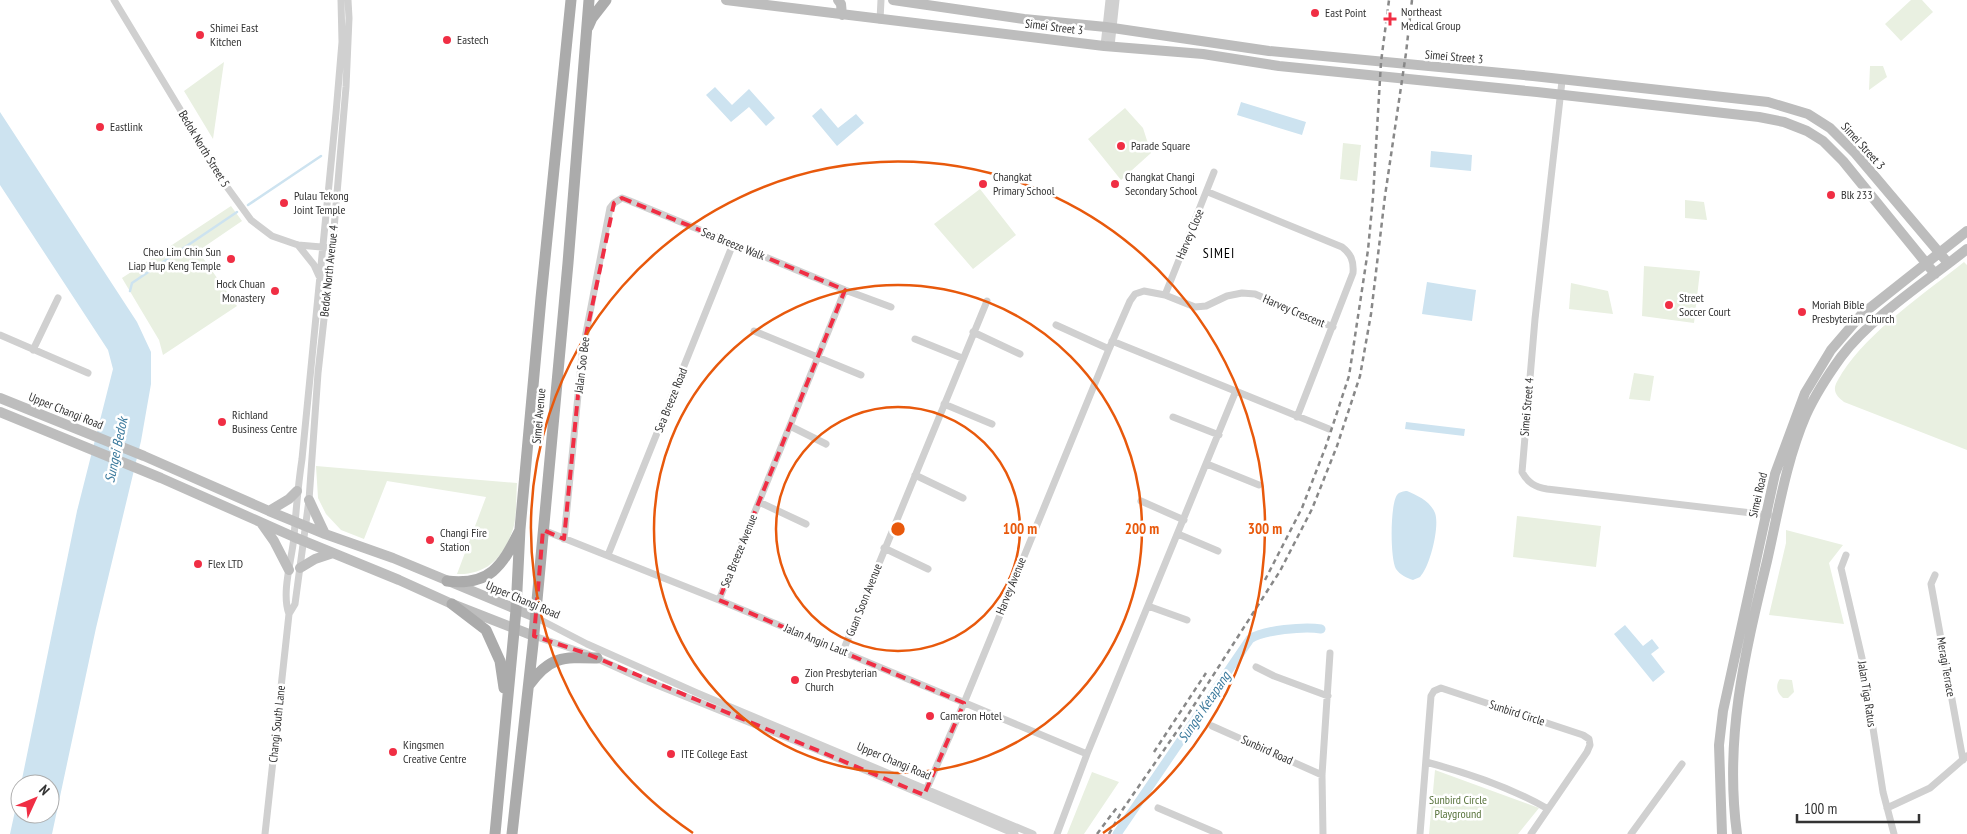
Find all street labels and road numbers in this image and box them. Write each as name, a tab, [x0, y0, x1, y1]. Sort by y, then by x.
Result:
street label: Simei Street 3	[1024, 15, 1084, 38]
street label: Simei Street 3	[1424, 46, 1484, 67]
street label: Bedok North Street 5	[176, 108, 233, 190]
street label: Simei Street 3	[1838, 119, 1889, 172]
street label: Harvey Close	[1172, 206, 1207, 261]
street label: Bedok North Avenue 4	[316, 224, 341, 318]
street label: Sea Breeze Walk	[699, 224, 768, 263]
street label: Harvey Crescent	[1261, 291, 1328, 331]
street label: Jalan Soo Bee	[570, 336, 592, 395]
street label: Sea Breeze Road	[651, 365, 690, 434]
street label: Simei Street 4	[1516, 377, 1537, 437]
street label: Simei Avenue	[529, 388, 548, 444]
street label: Upper Changi Road	[27, 389, 106, 432]
street label: Simei Road	[1745, 471, 1770, 519]
street label: Sea Breeze Avenue	[717, 512, 760, 590]
street label: Harvey Avenue	[992, 555, 1029, 617]
street label: Guan Soon Avenue	[842, 561, 885, 638]
street label: Upper Changi Road	[484, 577, 563, 622]
street label: Jalan Angin Laut	[781, 620, 851, 659]
street label: Meragi Terrace	[1934, 636, 1959, 698]
street label: Jalan Tiga Ratus	[1855, 659, 1880, 728]
street label: Changi South Lane	[265, 685, 288, 763]
street label: Sunbird Circle	[1487, 696, 1547, 729]
street label: Sunbird Road	[1239, 732, 1295, 768]
street label: Upper Changi Road	[855, 738, 934, 783]

